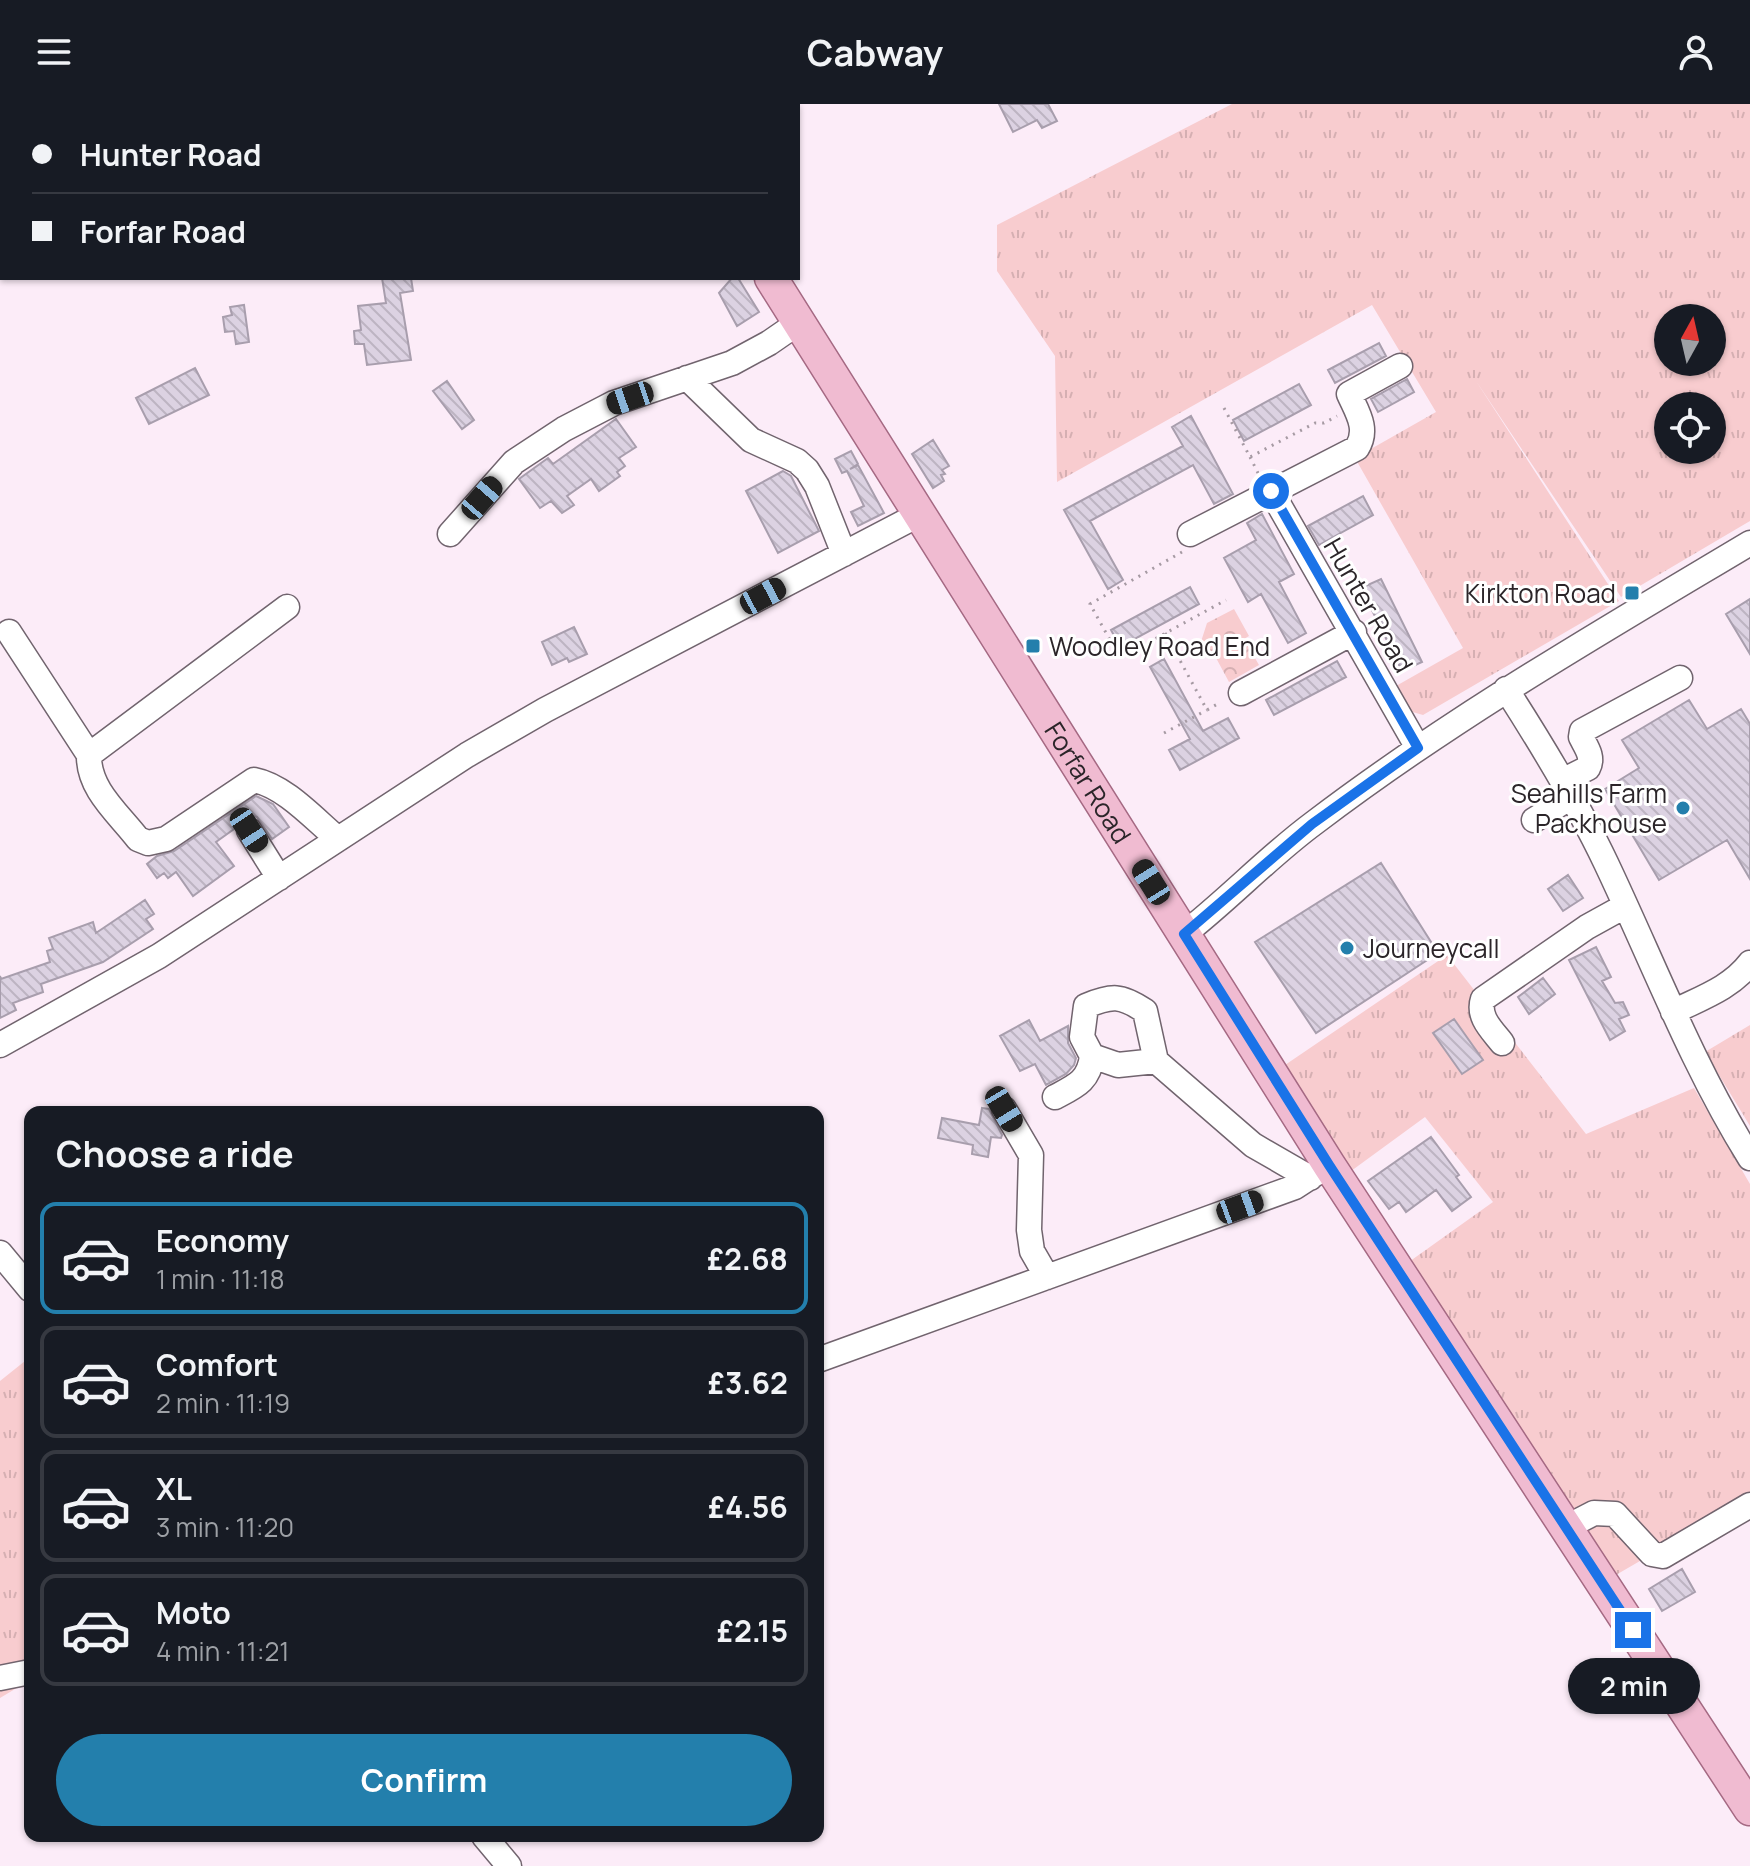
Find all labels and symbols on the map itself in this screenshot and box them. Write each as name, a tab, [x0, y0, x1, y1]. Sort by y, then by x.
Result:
north arrow	[1654, 304, 1726, 376]
car	[603, 379, 657, 417]
car	[457, 472, 507, 524]
route start	[1253, 473, 1289, 509]
street label: Hunter Road	[1316, 531, 1422, 679]
car	[736, 574, 790, 618]
place label: Kirkton Road	[1465, 575, 1616, 611]
marker: Kirkton Road	[1623, 584, 1641, 602]
place label: Woodley Road End	[1049, 628, 1270, 664]
marker: Woodley Road End	[1024, 637, 1042, 655]
street label: Forfar Road	[1037, 715, 1140, 850]
place label: Seahills Farm Packhouse	[1511, 775, 1667, 841]
marker: Seahills Farm Packhouse	[1674, 799, 1692, 817]
car	[226, 803, 272, 857]
car	[1128, 855, 1174, 909]
place label: Journeycall	[1363, 930, 1500, 966]
marker: Journeycall	[1338, 939, 1356, 957]
car	[981, 1082, 1027, 1136]
car	[1213, 1188, 1267, 1226]
route end	[1615, 1612, 1651, 1648]
callout: 2 min	[1567, 1658, 1699, 1714]

